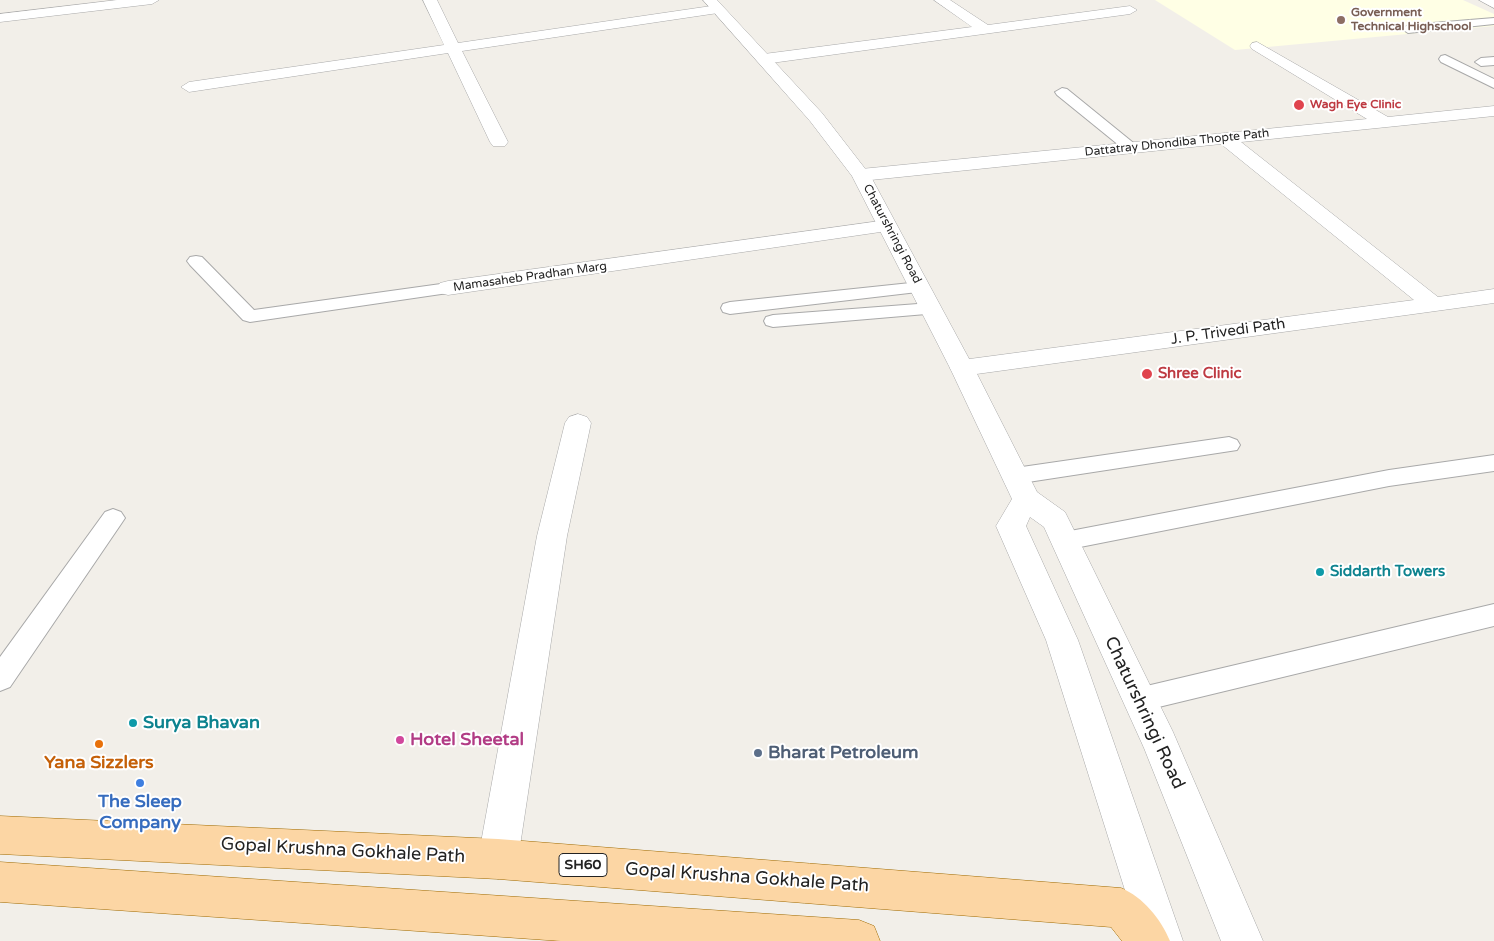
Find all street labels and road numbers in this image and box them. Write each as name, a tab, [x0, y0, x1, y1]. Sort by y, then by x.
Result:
street label: Dattatray Dhondiba Thopte Path	[1084, 126, 1270, 160]
street label: Chaturshringi Road	[860, 182, 924, 286]
street label: Mamasaheb Pradhan Marg	[452, 259, 608, 295]
street label: J. P. Trivedi Path	[1170, 315, 1286, 349]
street label: Chaturshringi Road	[1099, 633, 1189, 793]
street label: Gopal Krushna Gokhale Path	[220, 834, 466, 868]
road number: SH60	[559, 854, 607, 876]
street label: Gopal Krushna Gokhale Path	[624, 859, 870, 897]

